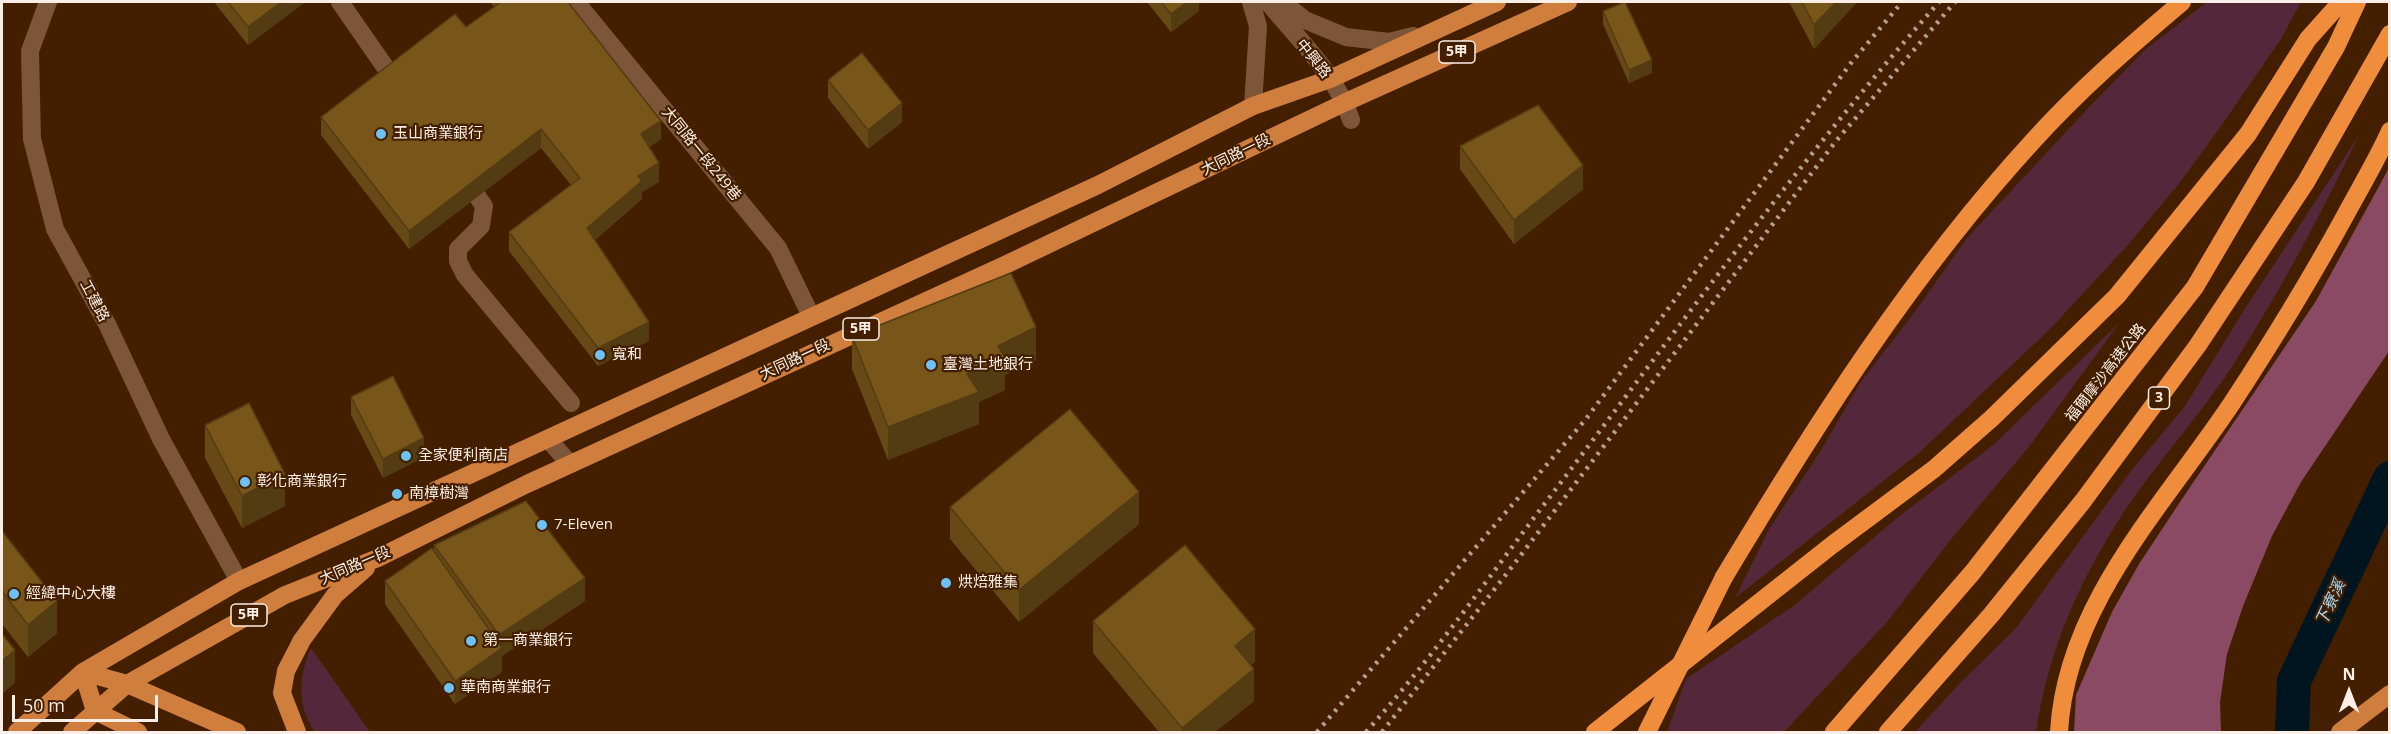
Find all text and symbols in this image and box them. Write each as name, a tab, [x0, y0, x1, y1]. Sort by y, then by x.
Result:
street label: 中興路	[1292, 36, 1334, 82]
road number: 5甲	[1439, 41, 1475, 63]
street label: 大同路一段249巷	[658, 103, 744, 205]
place label: 玉山商業銀行	[393, 125, 483, 143]
marker: 玉山商業銀行	[374, 127, 388, 141]
street label: 大同路一段	[1198, 130, 1274, 180]
street label: 工建路	[75, 277, 113, 325]
road number: 5甲	[843, 318, 879, 340]
street label: 福爾摩沙高速公路	[2062, 320, 2150, 426]
street label: 大同路一段	[757, 336, 833, 384]
place label: 寬和	[612, 346, 642, 364]
marker: 寬和	[593, 348, 607, 362]
place label: 臺灣土地銀行	[943, 356, 1033, 374]
marker: 臺灣土地銀行	[924, 358, 938, 372]
road number: 3	[2148, 387, 2170, 409]
place label: 全家便利商店	[418, 447, 508, 465]
marker: 全家便利商店	[399, 449, 413, 463]
place label: 彰化商業銀行	[257, 473, 347, 491]
marker: 彰化商業銀行	[238, 475, 252, 489]
place label: 南樟樹灣	[409, 485, 469, 503]
marker: 南樟樹灣	[390, 487, 404, 501]
place label: 7-Eleven	[554, 516, 613, 534]
marker: 7-Eleven	[535, 518, 549, 532]
street label: 大同路一段	[317, 543, 393, 589]
place label: 烘焙雅集	[958, 574, 1018, 592]
marker: 烘焙雅集	[939, 576, 953, 590]
water label: 下寮溪	[2312, 577, 2350, 629]
place label: 經緯中心大樓	[26, 585, 116, 603]
marker: 經緯中心大樓	[7, 587, 21, 601]
road number: 5甲	[231, 604, 267, 626]
place label: 第一商業銀行	[483, 632, 573, 650]
marker: 第一商業銀行	[464, 634, 478, 648]
north arrow	[2319, 662, 2379, 722]
text: N	[2342, 663, 2356, 685]
place label: 華南商業銀行	[461, 679, 551, 697]
marker: 華南商業銀行	[442, 681, 456, 695]
scale bar	[15, 683, 160, 721]
text: 50 m	[23, 693, 65, 717]

